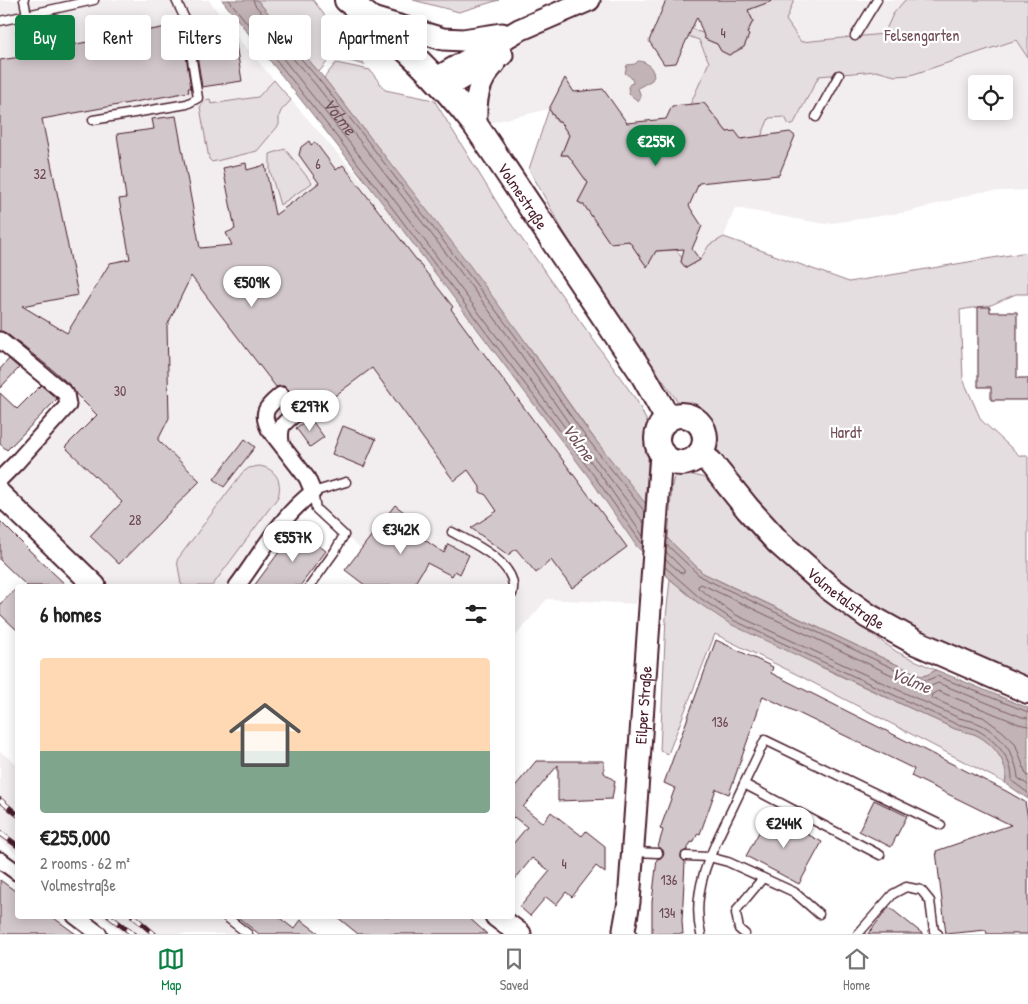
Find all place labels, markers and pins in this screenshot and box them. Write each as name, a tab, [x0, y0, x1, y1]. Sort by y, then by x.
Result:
pin: €255K	[621, 124, 691, 167]
pin: €509K	[217, 266, 287, 308]
pin: €297K	[275, 390, 345, 432]
pin: €342K	[366, 512, 436, 555]
pin: €557K	[258, 520, 328, 563]
pin: €244K	[749, 806, 819, 849]

